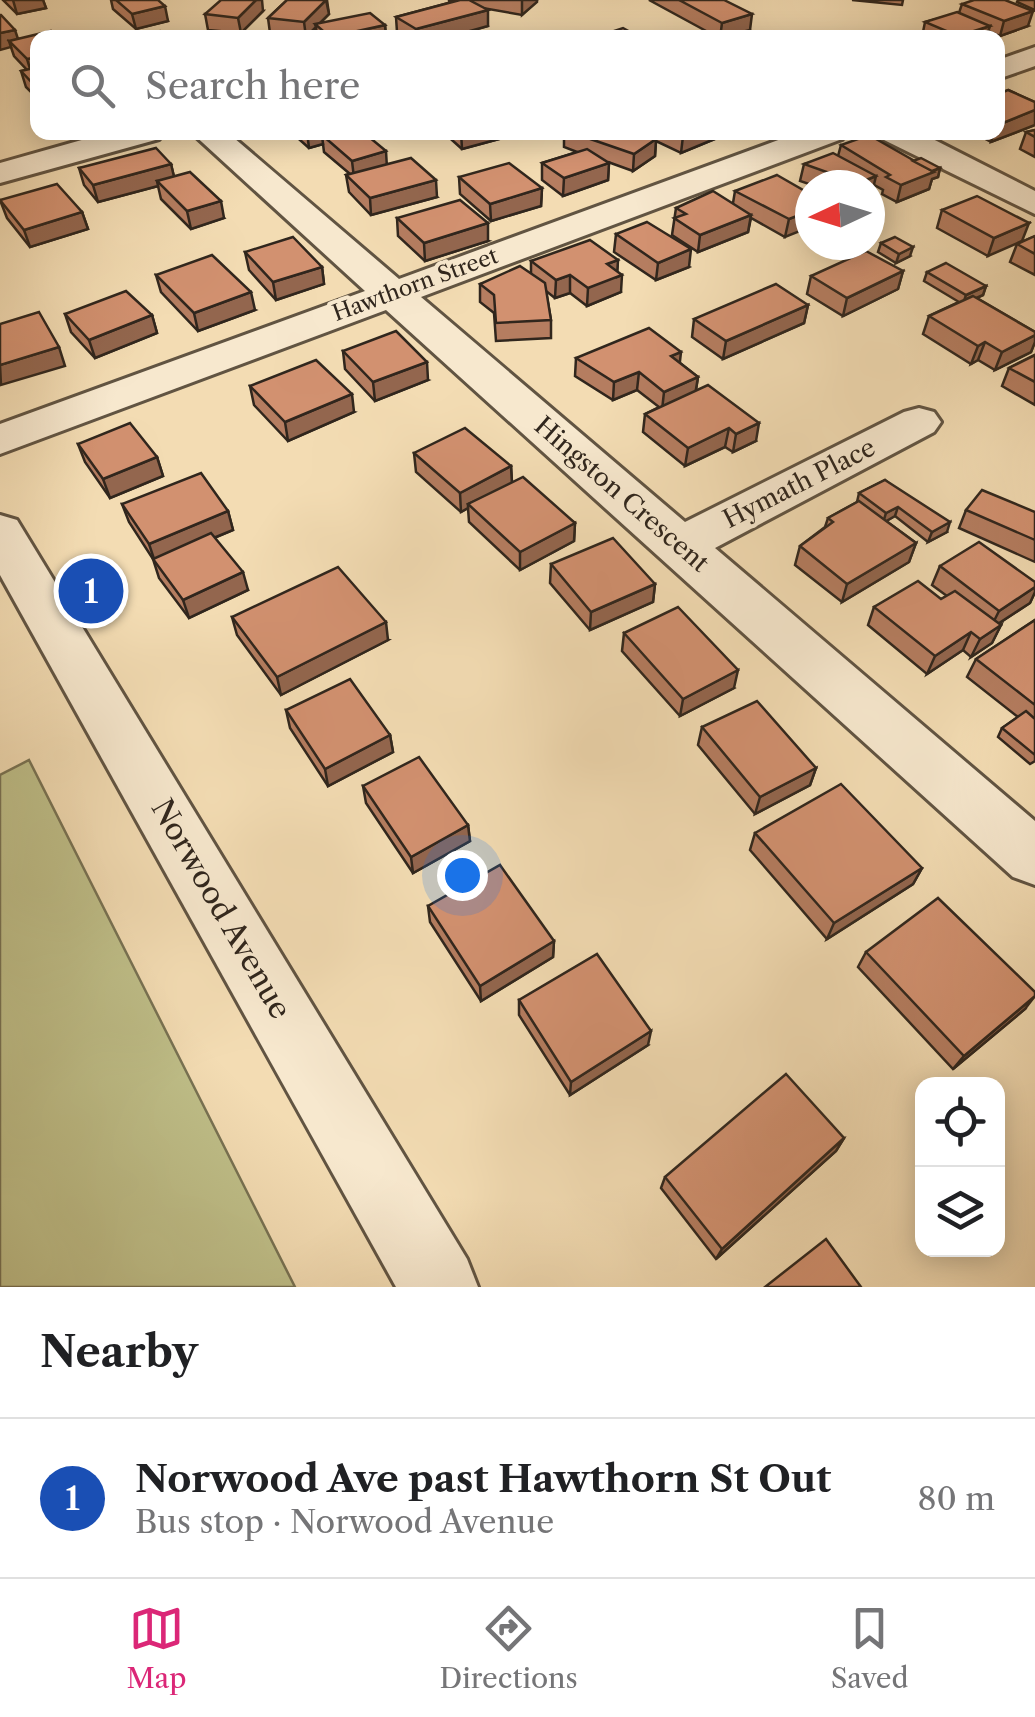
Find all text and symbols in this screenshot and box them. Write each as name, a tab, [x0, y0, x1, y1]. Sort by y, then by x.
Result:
search box	[30, 30, 1005, 140]
icon: search	[65, 58, 120, 113]
text: Search here	[145, 62, 360, 109]
north arrow	[795, 170, 885, 260]
street label: Hawthorn Street	[329, 242, 502, 327]
street label: Hingston Crescent	[528, 410, 715, 579]
street label: Hymath Place	[718, 432, 880, 535]
pin: 1	[58, 554, 124, 628]
street label: Norwood Avenue	[144, 792, 299, 1025]
your location	[437, 850, 488, 901]
map controls	[915, 1077, 1005, 1257]
button: locate	[915, 1077, 1005, 1167]
button: layers	[915, 1167, 1005, 1257]
text: Nearby	[40, 1326, 198, 1378]
text: Norwood Ave past Hawthorn St Out	[135, 1455, 831, 1502]
text: 1	[65, 1479, 80, 1518]
text: 80 m	[917, 1479, 995, 1518]
text: Bus stop · Norwood Avenue	[135, 1502, 554, 1541]
tab: Map	[126, 1601, 187, 1695]
tab: Directions	[439, 1601, 578, 1695]
tab: Saved	[831, 1601, 909, 1695]

